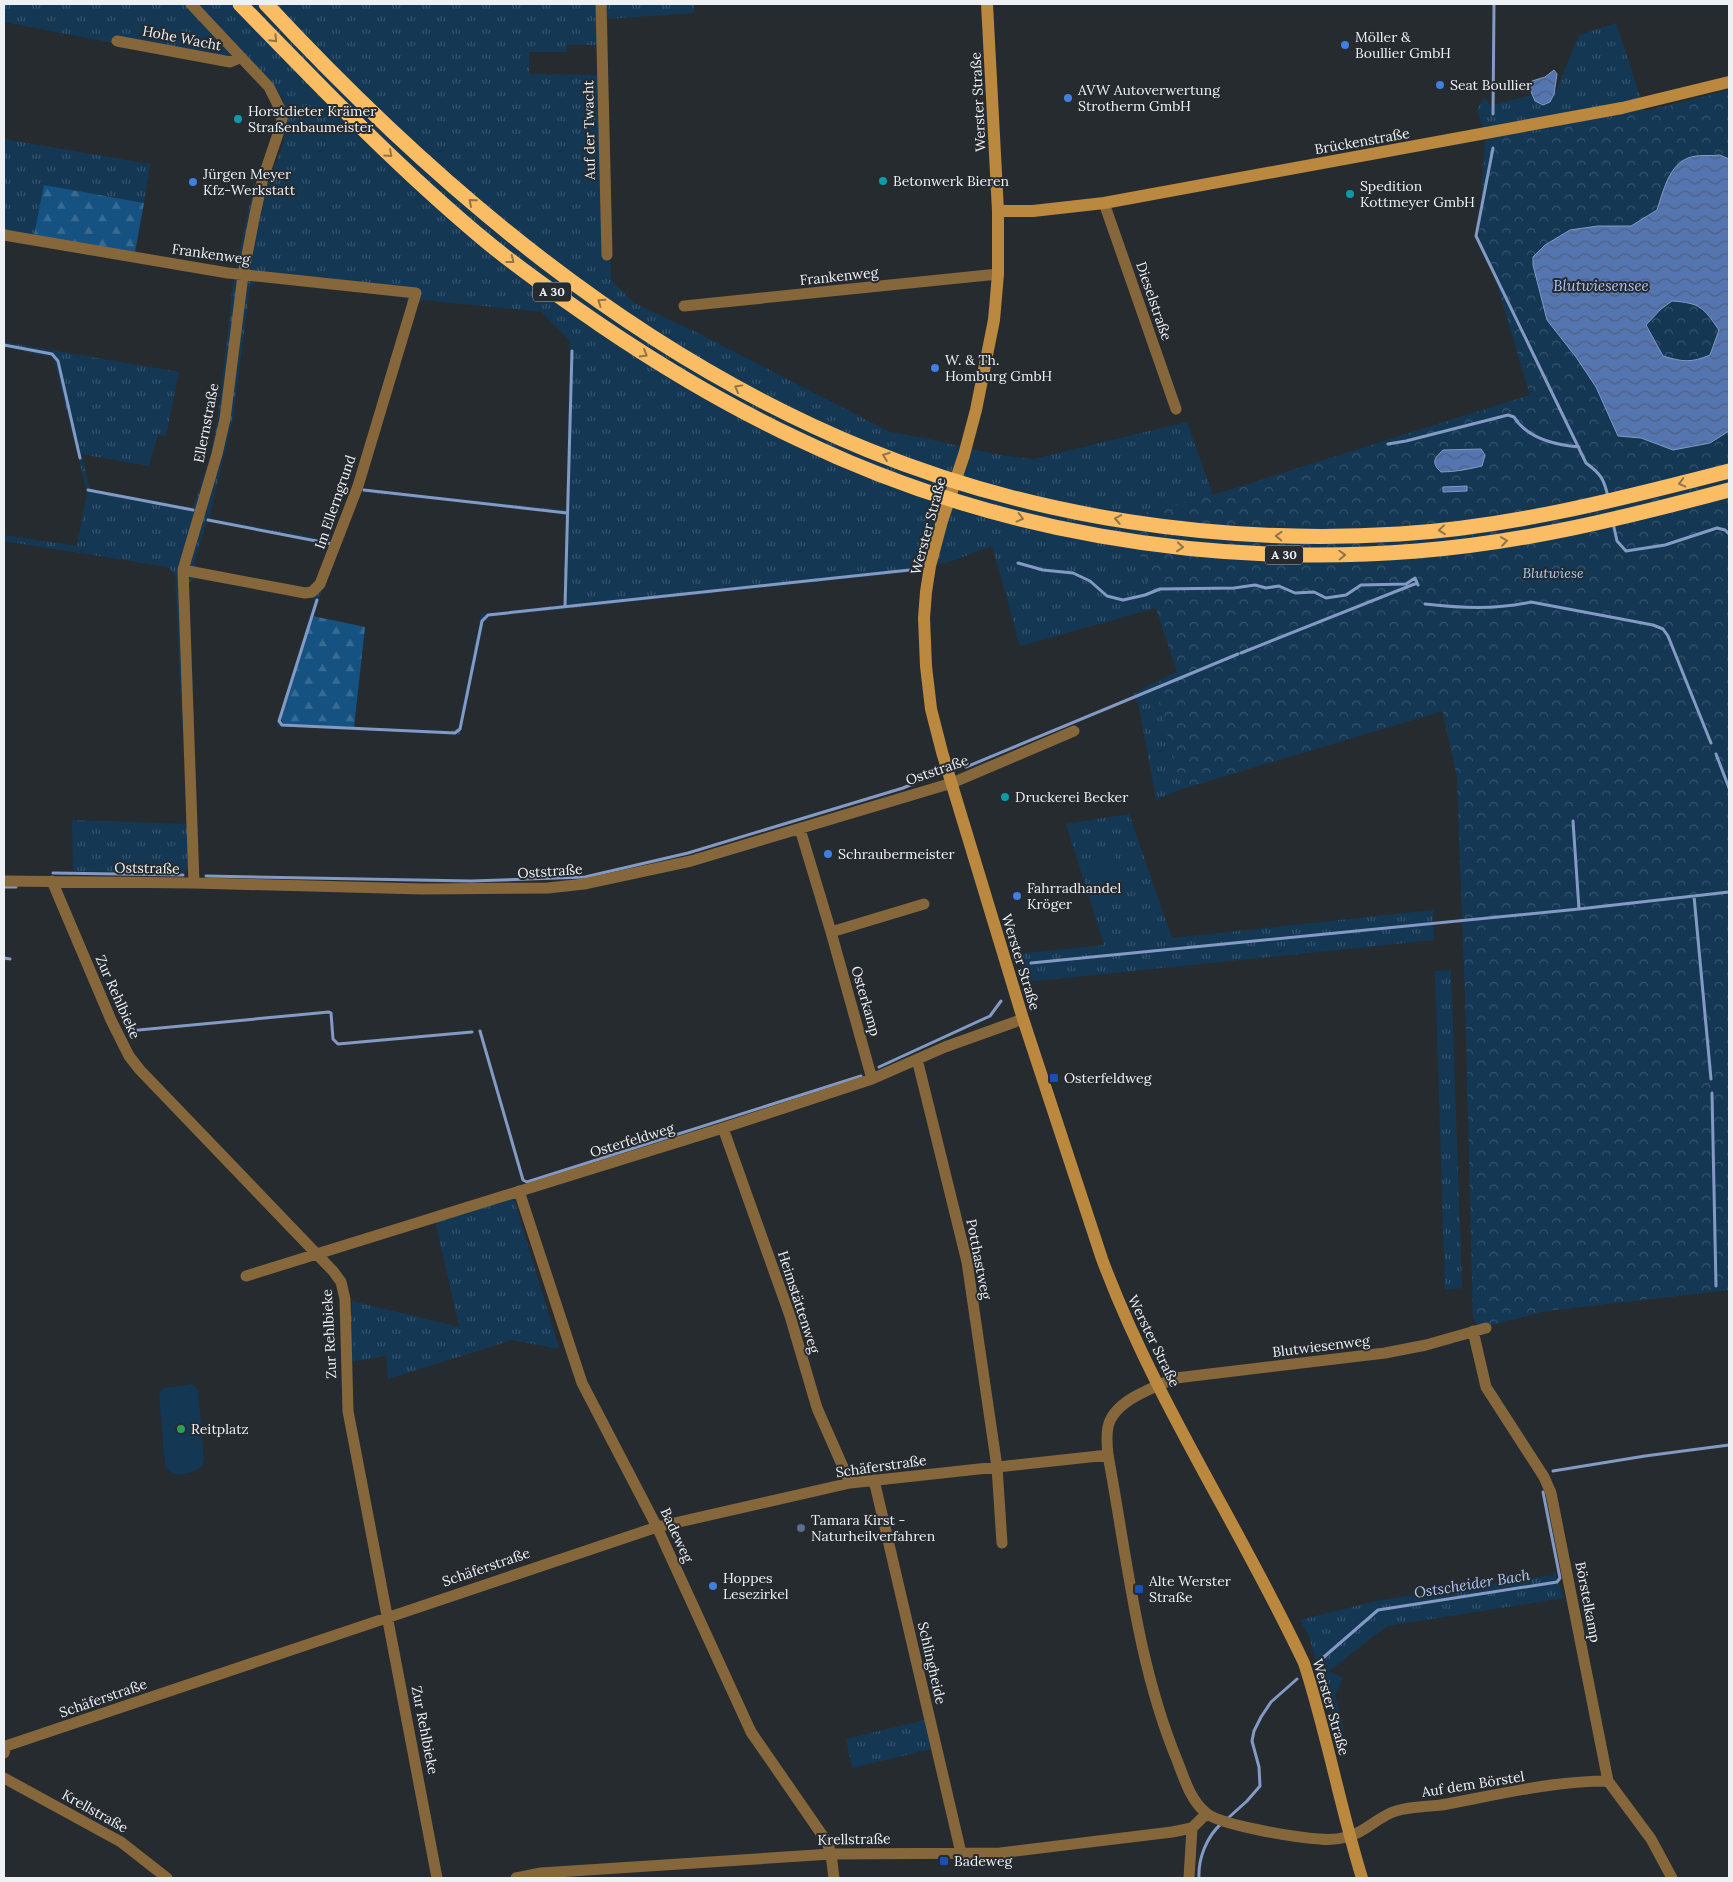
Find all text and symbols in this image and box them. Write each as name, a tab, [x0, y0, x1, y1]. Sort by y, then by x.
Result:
street label: Hohe Wacht	[141, 22, 224, 55]
place label: Möller & Boullier GmbH	[1355, 28, 1451, 62]
one-way arrow	[268, 33, 277, 42]
marker: Möller & Boullier GmbH	[1339, 39, 1351, 51]
street label: Werster Straße	[966, 51, 990, 152]
place label: Seat Boullier	[1450, 76, 1532, 94]
street label: Auf der Twacht	[579, 79, 599, 181]
marker: Seat Boullier	[1434, 79, 1446, 91]
place label: AVW Autoverwertung Strotherm GmbH	[1077, 81, 1220, 115]
marker: AVW Autoverwertung Strotherm GmbH	[1062, 92, 1074, 104]
place label: Horstdieter Krämer Straßenbaumeister	[248, 102, 376, 136]
marker: Horstdieter Krämer Straßenbaumeister	[232, 113, 244, 125]
street label: Brückenstraße	[1313, 124, 1411, 158]
one-way arrow	[383, 148, 392, 157]
place label: Jürgen Meyer Kfz-Werkstatt	[202, 165, 296, 199]
place label: Betonwerk Bieren	[893, 172, 1010, 190]
marker: Betonwerk Bieren	[877, 175, 889, 187]
marker: Jürgen Meyer Kfz-Werkstatt	[187, 176, 199, 188]
place label: Spedition Kottmeyer GmbH	[1360, 177, 1475, 211]
marker: Spedition Kottmeyer GmbH	[1344, 188, 1356, 200]
one-way arrow	[469, 200, 478, 208]
street label: Frankenweg	[171, 240, 252, 268]
one-way arrow	[506, 255, 515, 264]
street label: Dieselstraße	[1132, 259, 1176, 343]
street label: Frankenweg	[799, 263, 879, 289]
water label: Blutwiesensee	[1553, 276, 1649, 295]
road number: A 30	[533, 282, 571, 302]
one-way arrow	[597, 299, 606, 308]
one-way arrow	[639, 348, 648, 358]
place label: W. & Th. Homburg GmbH	[945, 351, 1052, 385]
marker: W. & Th. Homburg GmbH	[929, 362, 941, 374]
street label: Ellernstraße	[189, 381, 223, 464]
one-way arrow	[735, 384, 744, 394]
one-way arrow	[882, 452, 890, 462]
street label: Im Ellerngrund	[310, 453, 360, 551]
street label: Werster Straße	[906, 475, 950, 577]
one-way arrow	[1678, 477, 1686, 488]
one-way arrow	[1015, 512, 1024, 523]
one-way arrow	[1114, 515, 1122, 525]
one-way arrow	[1437, 524, 1445, 535]
one-way arrow	[1275, 530, 1283, 541]
one-way arrow	[1500, 536, 1508, 547]
one-way arrow	[1176, 541, 1184, 552]
road number: A 30	[1265, 546, 1303, 564]
one-way arrow	[1338, 549, 1346, 560]
park label: Blutwiese	[1522, 564, 1584, 582]
street label: Oststraße	[903, 751, 971, 789]
place label: Druckerei Becker	[1015, 788, 1128, 806]
marker: Druckerei Becker	[999, 791, 1011, 803]
place label: Schraubermeister	[838, 845, 955, 863]
marker: Schraubermeister	[822, 848, 834, 860]
street label: Oststraße	[114, 858, 180, 878]
street label: Oststraße	[517, 860, 584, 882]
place label: Fahrradhandel Kröger	[1027, 879, 1121, 913]
marker: Fahrradhandel Kröger	[1011, 890, 1023, 902]
street label: Werster Straße	[998, 912, 1044, 1013]
street label: Zur Rehlbieke	[92, 952, 145, 1042]
street label: Osterkamp	[847, 964, 885, 1038]
place label: Osterfeldweg	[1064, 1069, 1152, 1087]
marker: Osterfeldweg	[1048, 1072, 1060, 1084]
street label: Osterfeldweg	[588, 1119, 677, 1161]
street label: Potthastweg	[962, 1217, 996, 1301]
street label: Heimstättenweg	[774, 1248, 824, 1356]
street label: Zur Rehlbieke	[318, 1288, 340, 1379]
street label: Werster Straße	[1124, 1292, 1184, 1390]
street label: Blutwiesenweg	[1271, 1331, 1371, 1361]
place label: Reitplatz	[191, 1420, 249, 1438]
marker: Reitplatz	[175, 1423, 187, 1435]
street label: Schäferstraße	[834, 1451, 928, 1481]
street label: Badeweg	[657, 1505, 698, 1565]
place label: Tamara Kirst - Naturheilverfahren	[811, 1511, 936, 1545]
marker: Tamara Kirst - Naturheilverfahren	[795, 1522, 807, 1534]
street label: Schäferstraße	[440, 1543, 533, 1590]
street label: Börstelkamp	[1571, 1560, 1605, 1644]
water label: Ostscheider Bach	[1413, 1565, 1532, 1602]
place label: Hoppes Lesezirkel	[723, 1569, 789, 1603]
place label: Alte Werster Straße	[1148, 1572, 1231, 1606]
marker: Hoppes Lesezirkel	[707, 1580, 719, 1592]
marker: Alte Werster Straße	[1133, 1583, 1145, 1595]
street label: Schlingheide	[914, 1620, 950, 1706]
street label: Werster Straße	[1309, 1657, 1354, 1758]
street label: Schäferstraße	[57, 1674, 150, 1721]
street label: Zur Rehlbieke	[408, 1684, 442, 1776]
street label: Auf dem Börstel	[1419, 1767, 1526, 1801]
street label: Krellstraße	[59, 1785, 132, 1837]
street label: Krellstraße	[817, 1829, 891, 1849]
place label: Badeweg	[954, 1852, 1012, 1870]
marker: Badeweg	[938, 1855, 950, 1867]

